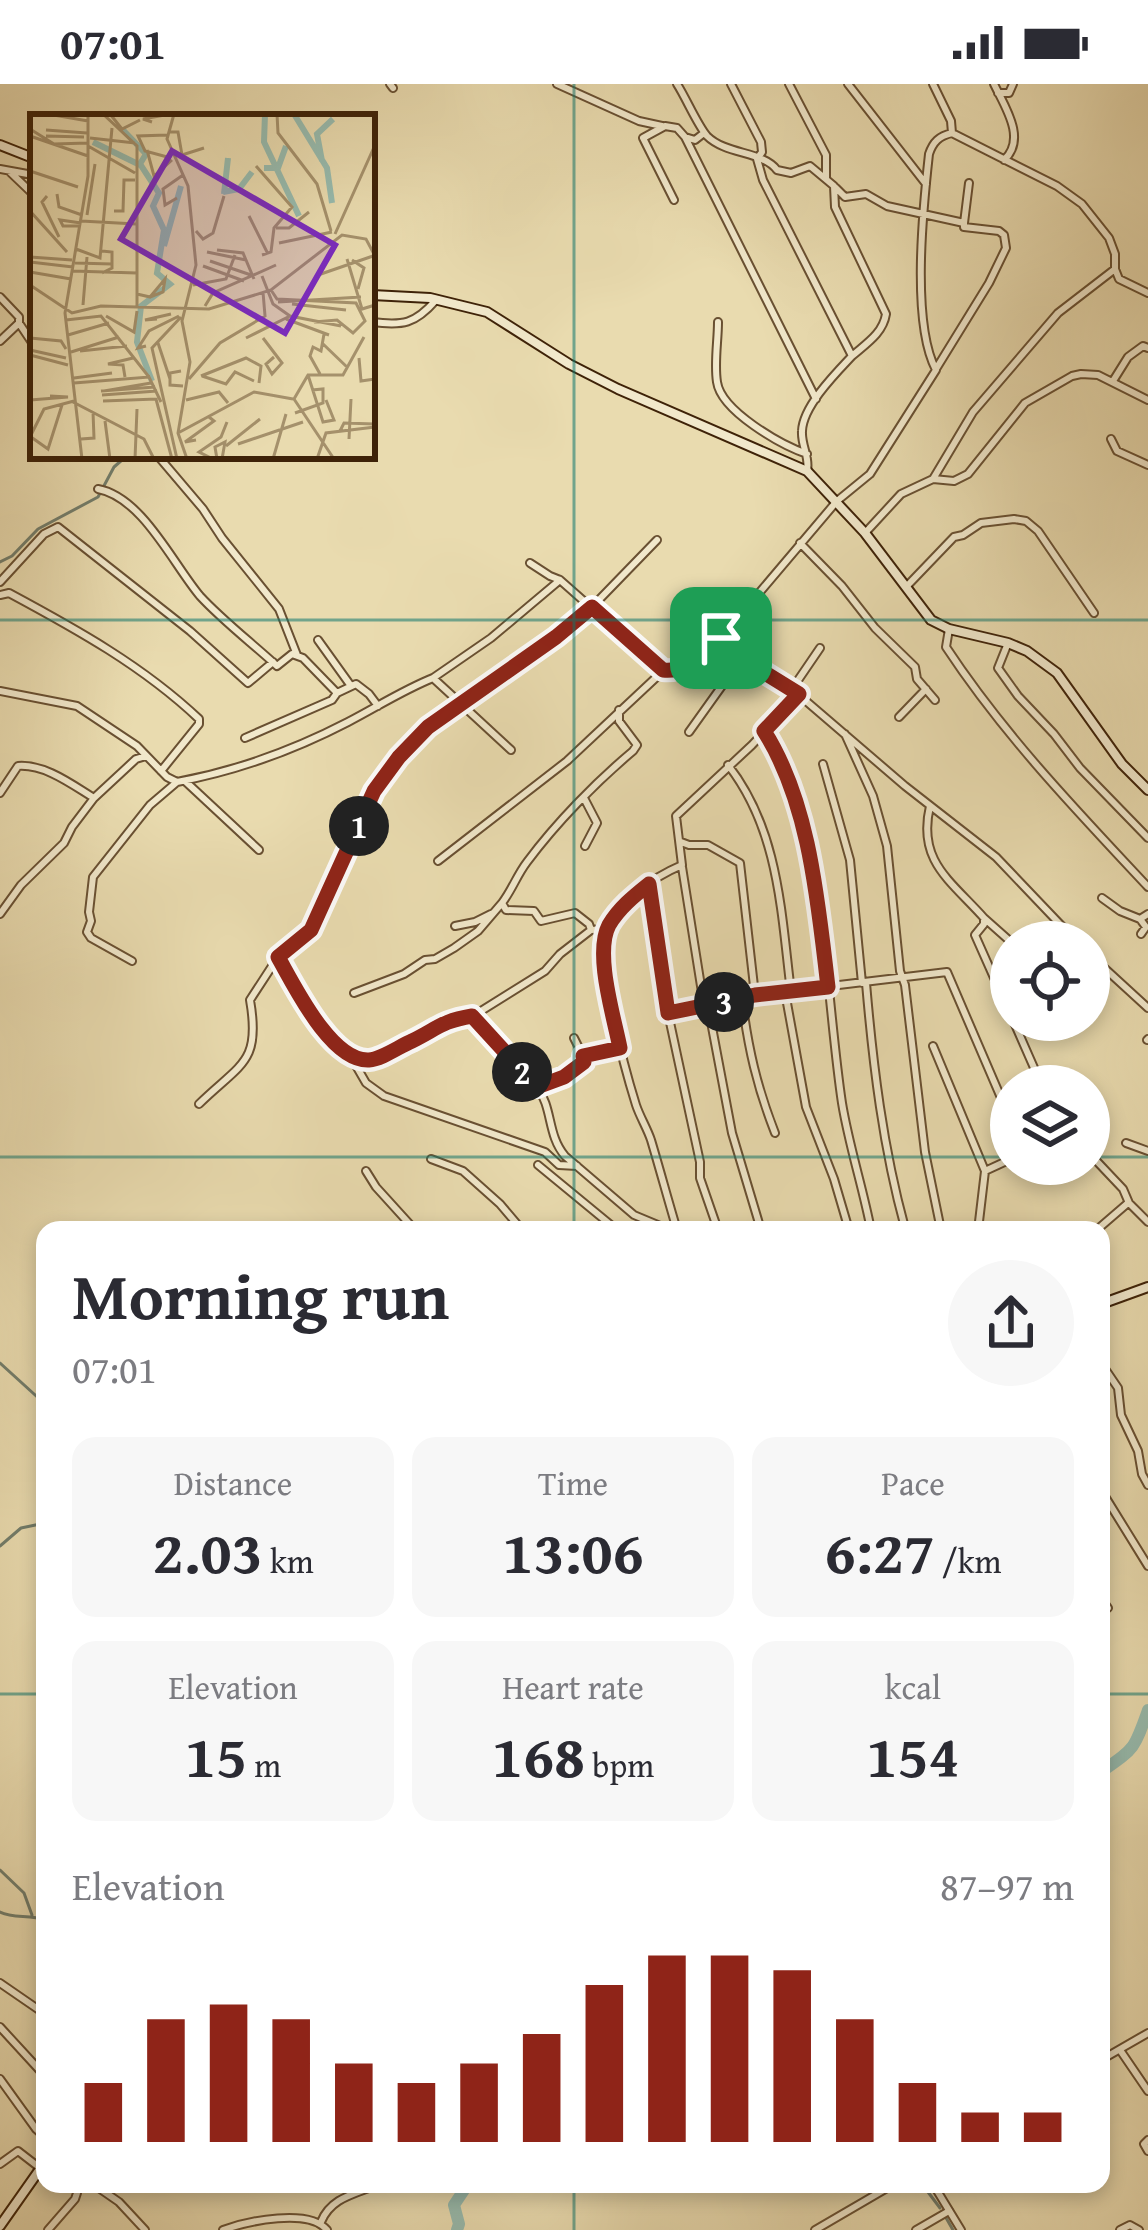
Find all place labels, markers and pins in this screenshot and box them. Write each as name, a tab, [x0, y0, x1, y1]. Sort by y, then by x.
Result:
pin	[670, 587, 772, 689]
pin: 1	[329, 796, 389, 856]
pin: 3	[694, 972, 754, 1032]
pin: 2	[492, 1042, 552, 1102]

